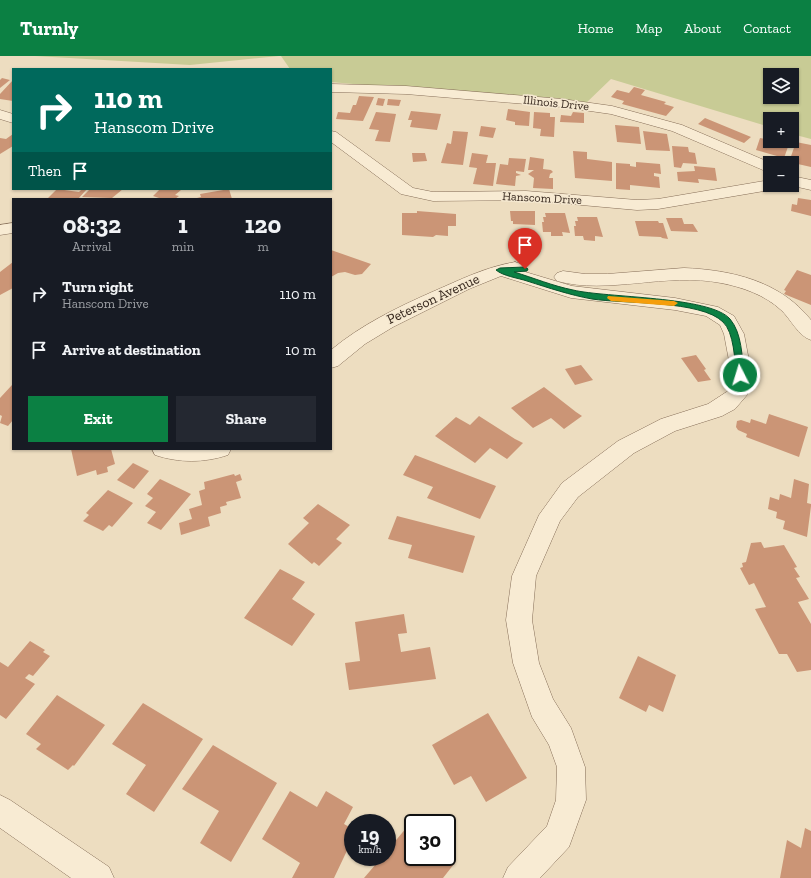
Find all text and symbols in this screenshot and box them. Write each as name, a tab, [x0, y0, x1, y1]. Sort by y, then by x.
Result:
text: Turnly	[20, 17, 78, 40]
text: Home	[578, 20, 614, 37]
text: Map	[636, 20, 662, 37]
text: About	[684, 20, 721, 37]
text: Contact	[743, 20, 791, 37]
map controls	[763, 68, 799, 192]
button: layers	[763, 68, 799, 104]
text: 110 m	[94, 82, 163, 115]
icon: right	[28, 84, 80, 136]
street label: Illinois Drive	[522, 93, 590, 113]
button: +	[763, 112, 799, 148]
text: Hanscom Drive	[94, 116, 214, 138]
button: −	[763, 156, 799, 192]
icon: arrive	[69, 160, 91, 182]
text: Then	[28, 162, 61, 180]
street label: Hanscom Drive	[502, 189, 583, 207]
text: 08:32	[63, 210, 121, 239]
text: 1	[178, 210, 188, 239]
text: 120	[245, 210, 281, 239]
pin	[508, 228, 542, 269]
icon: arrive	[514, 234, 536, 256]
text: Arrival	[72, 239, 111, 254]
text: min	[172, 239, 194, 254]
text: m	[257, 239, 269, 254]
street label: Peterson Avenue	[384, 270, 482, 328]
text: Turn right	[62, 278, 133, 296]
icon: right	[28, 283, 50, 305]
text: 110 m	[279, 285, 316, 303]
text: Hanscom Drive	[62, 296, 149, 311]
icon: arrive	[28, 339, 50, 361]
text: Arrive at destination	[62, 341, 201, 359]
text: 10 m	[285, 341, 316, 359]
position arrow	[719, 354, 761, 396]
button: Exit	[28, 396, 168, 442]
button: Share	[176, 396, 316, 442]
speed limit sign: 30	[404, 814, 456, 866]
text: 19	[361, 823, 379, 847]
text: km/h	[359, 844, 381, 856]

